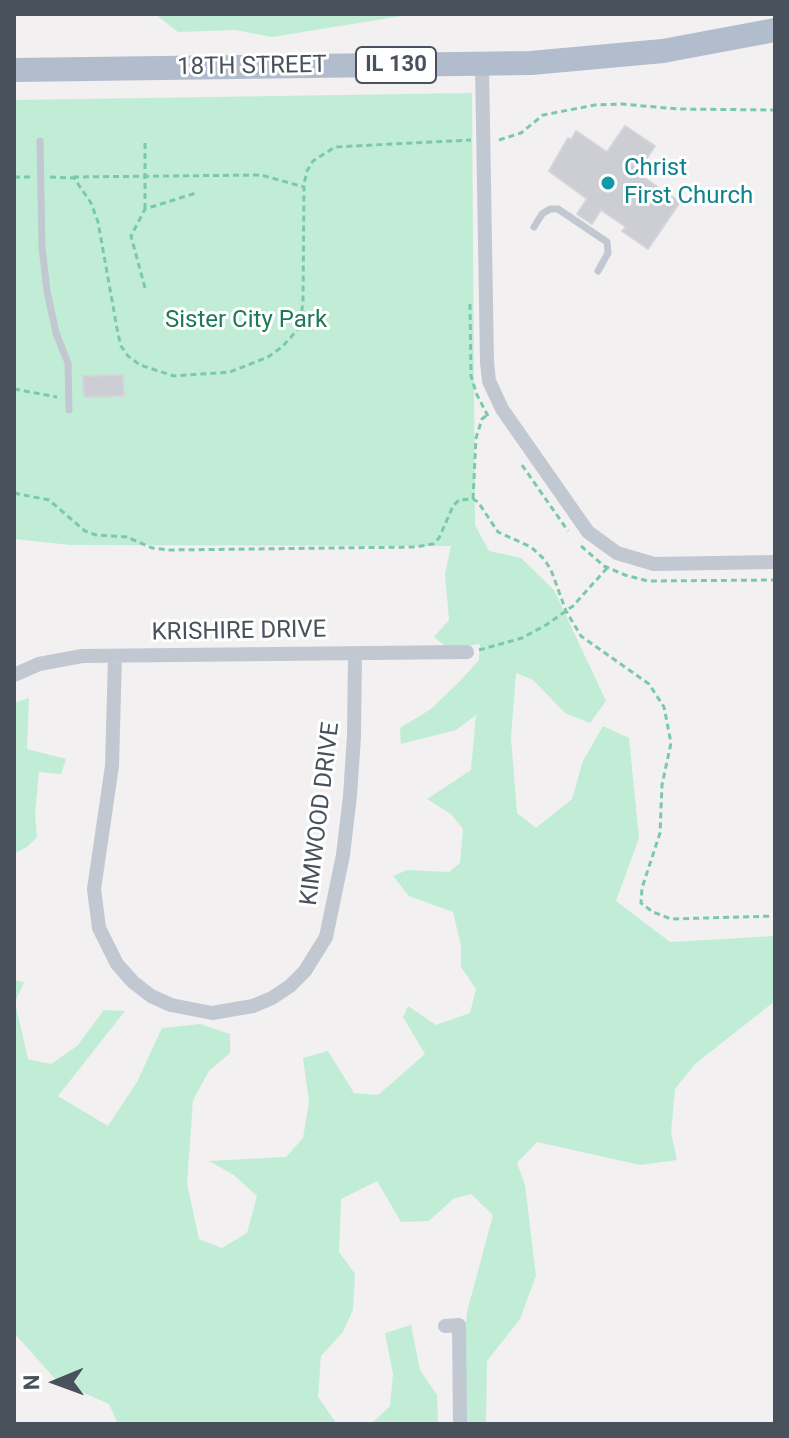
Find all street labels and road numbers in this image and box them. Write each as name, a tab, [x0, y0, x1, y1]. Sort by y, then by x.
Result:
road number: IL 130	[356, 47, 436, 83]
street label: 18TH STREET	[177, 51, 327, 83]
street label: KRISHIRE DRIVE	[151, 616, 327, 648]
street label: KIMWOOD DRIVE	[295, 721, 347, 907]

